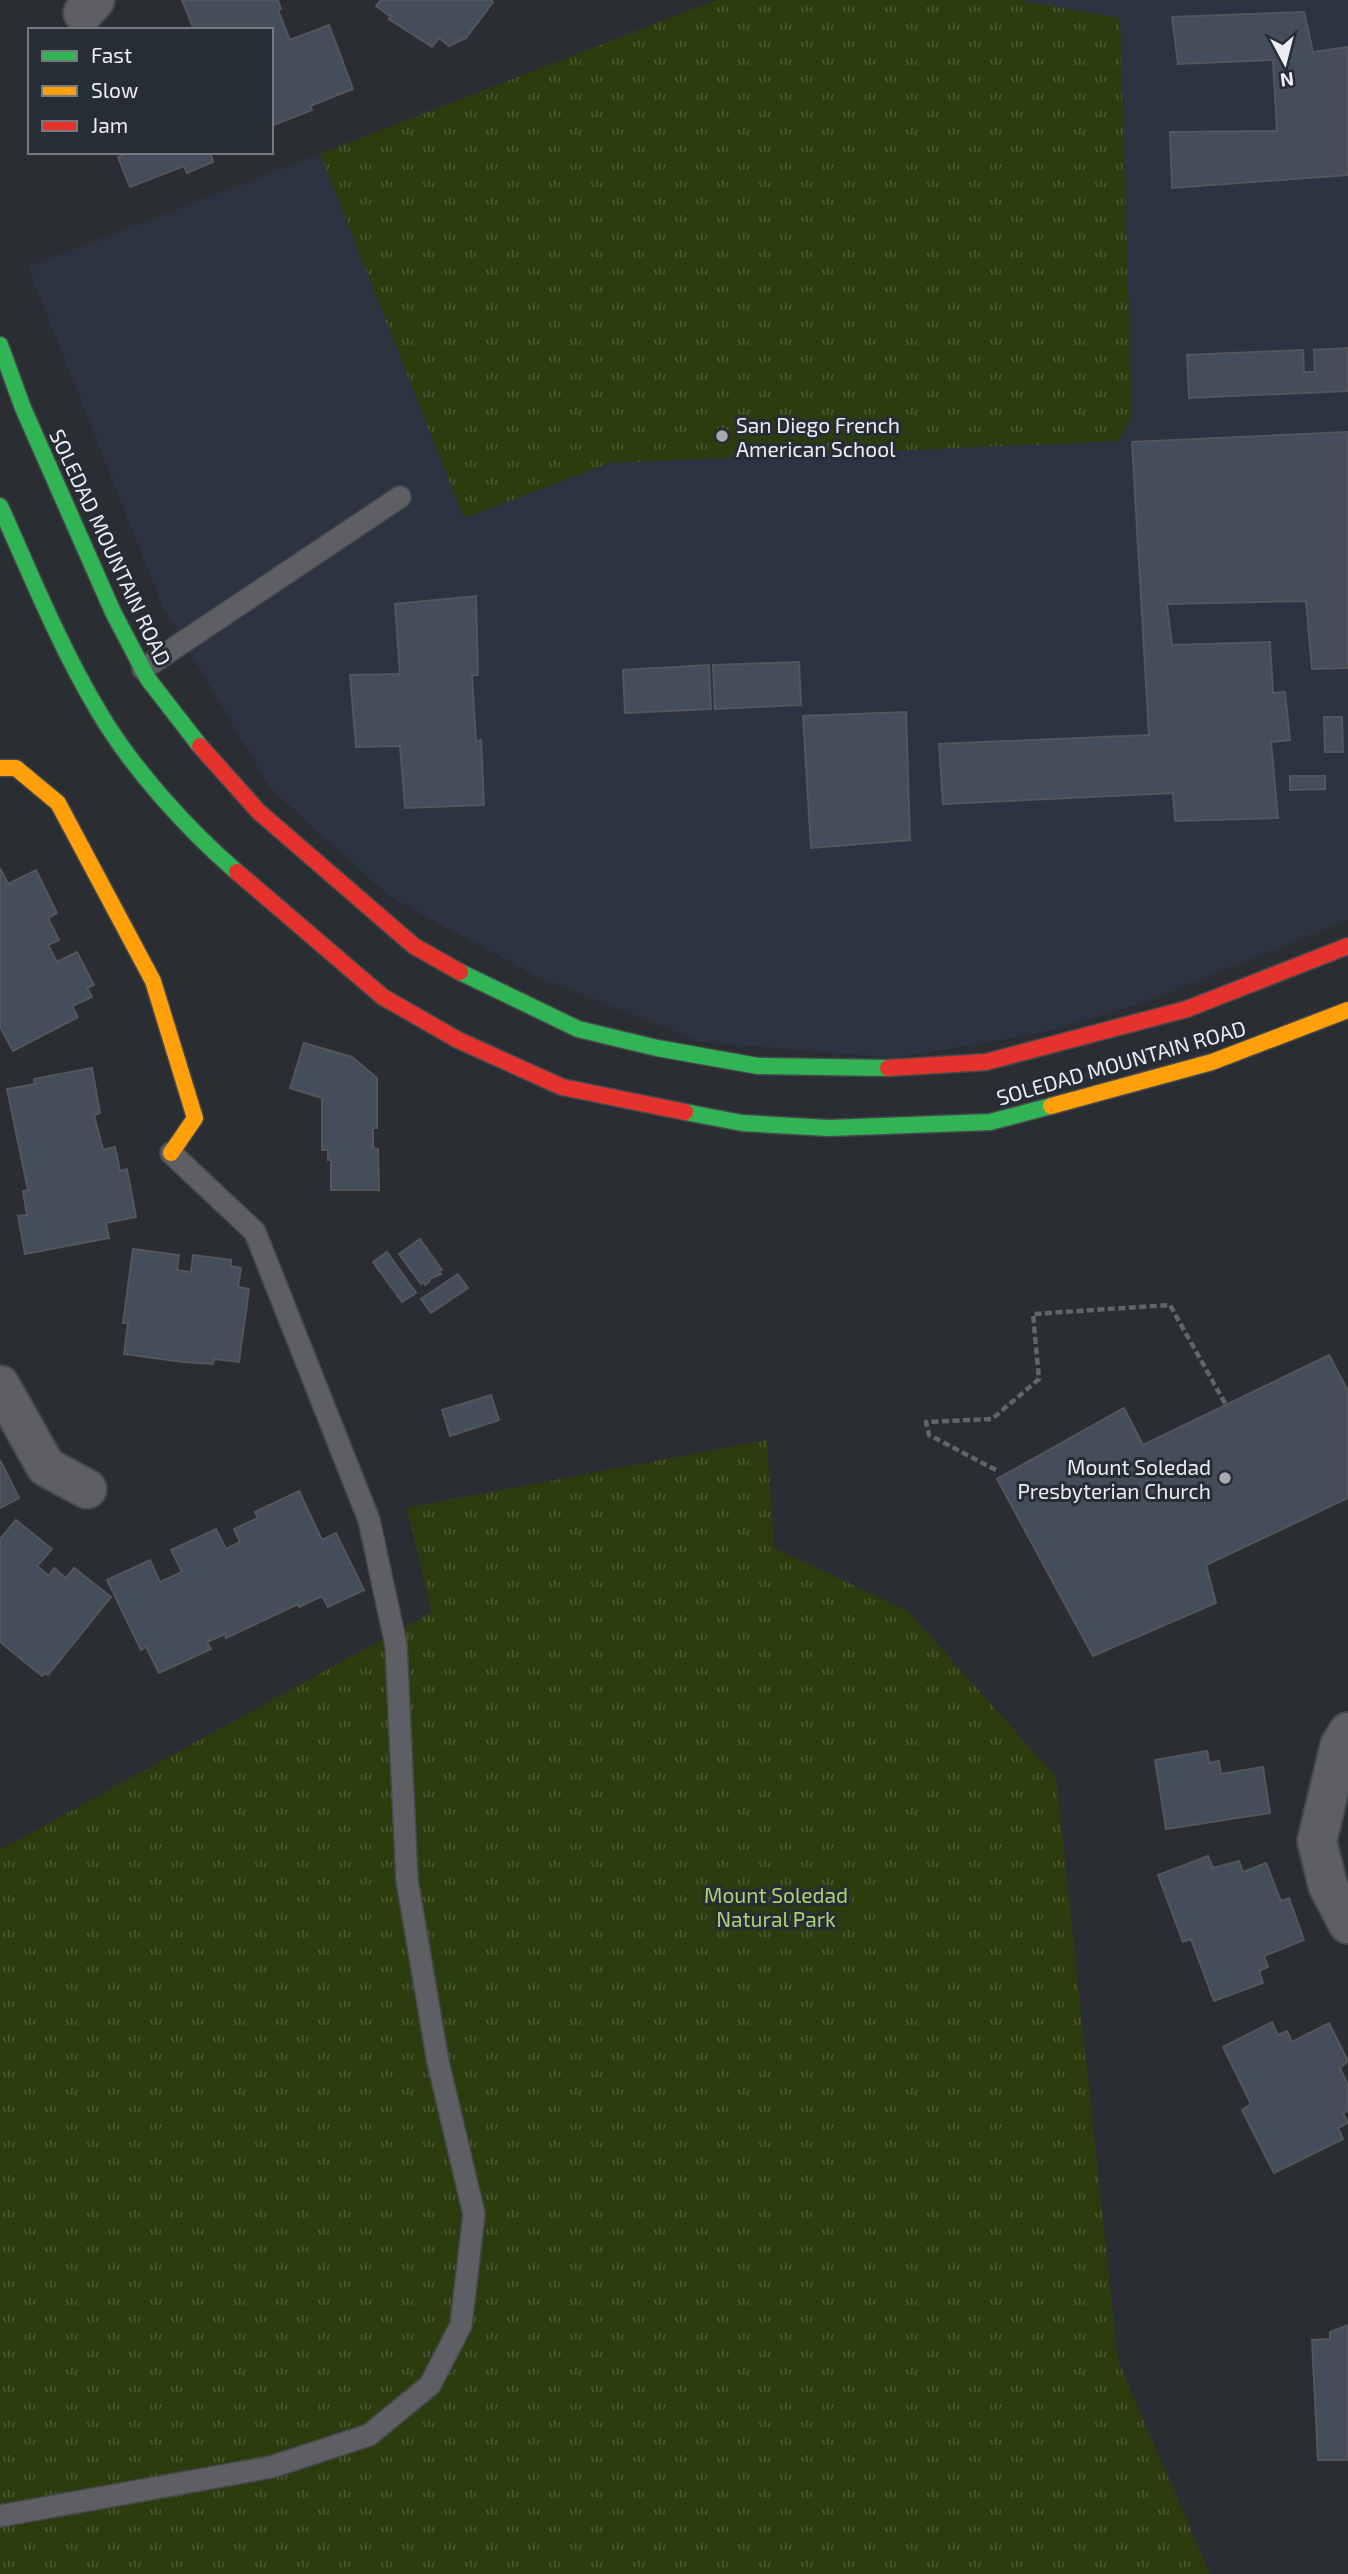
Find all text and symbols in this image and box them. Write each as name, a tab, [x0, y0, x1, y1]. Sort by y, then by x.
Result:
legend	[28, 28, 273, 154]
north arrow	[1250, 28, 1320, 98]
text: Fast	[91, 42, 132, 67]
text: N	[1279, 68, 1295, 93]
text: Slow	[91, 77, 138, 102]
text: Jam	[91, 112, 128, 137]
place label: San Diego French American School	[736, 412, 900, 461]
street label: SOLEDAD MOUNTAIN ROAD	[45, 425, 177, 669]
marker: San Diego French American School	[714, 428, 730, 444]
street label: SOLEDAD MOUNTAIN ROAD	[994, 1014, 1248, 1110]
place label: Mount Soledad Presbyterian Church	[1017, 1454, 1211, 1503]
marker: Mount Soledad Presbyterian Church	[1217, 1470, 1233, 1486]
park label: Mount Soledad Natural Park	[704, 1882, 848, 1931]

